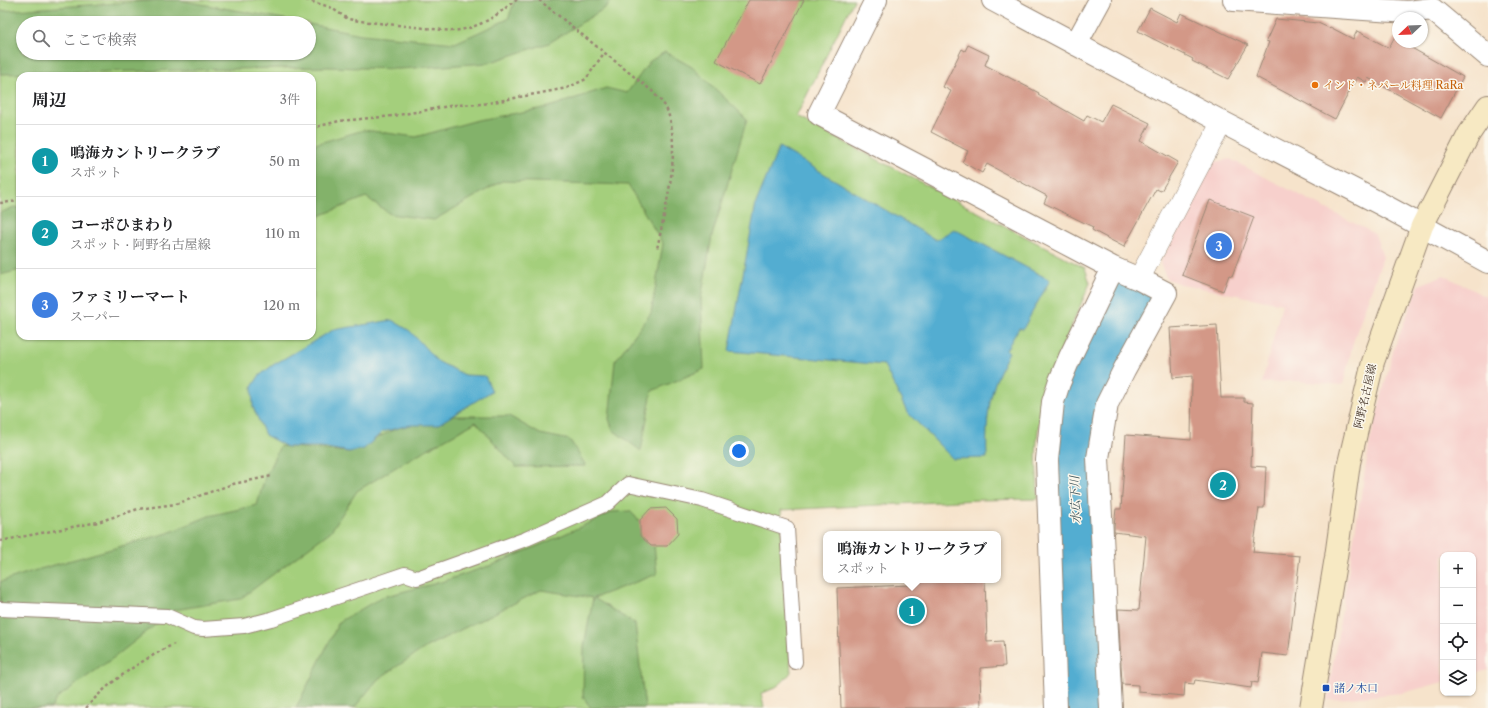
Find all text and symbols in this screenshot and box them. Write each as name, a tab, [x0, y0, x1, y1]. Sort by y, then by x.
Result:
north arrow	[1392, 12, 1428, 48]
search box	[16, 16, 316, 60]
icon: search	[30, 27, 52, 49]
text: ここで検索	[62, 30, 137, 49]
place label: インド・ネパール料理 RaRa	[1323, 78, 1463, 92]
marker: インド・ネパール料理 RaRa	[1310, 80, 1320, 90]
text: 周辺	[32, 90, 66, 110]
text: 3件	[280, 91, 300, 107]
text: 鳴海カントリークラブ	[70, 143, 220, 162]
text: 1	[42, 153, 48, 169]
text: 50 m	[269, 153, 300, 169]
text: スポット	[70, 164, 122, 180]
text: コーポひまわり	[70, 215, 175, 234]
text: 2	[41, 225, 49, 241]
text: 110 m	[265, 225, 300, 241]
pin: 3	[1206, 231, 1232, 261]
text: スポット · 阿野名古屋線	[70, 236, 211, 252]
text: ファミリーマート	[70, 287, 190, 306]
text: 3	[41, 297, 49, 313]
text: 120 m	[263, 297, 300, 313]
text: スーパー	[70, 308, 121, 324]
street label: 阿野名古屋線	[1351, 362, 1379, 430]
your location	[729, 441, 749, 461]
pin: 2	[1210, 470, 1236, 500]
water label: 水広下川	[1067, 474, 1083, 524]
popup	[823, 531, 1001, 583]
text: 鳴海カントリークラブ	[837, 539, 987, 558]
map controls	[1440, 552, 1476, 696]
button: +	[1440, 552, 1476, 588]
text: スポット	[837, 560, 889, 576]
button: −	[1440, 588, 1476, 624]
pin: 1	[899, 596, 925, 626]
button: locate	[1440, 624, 1476, 660]
button: layers	[1440, 660, 1476, 696]
place label: 諸ノ木口	[1334, 681, 1378, 695]
marker: 諸ノ木口	[1321, 683, 1331, 693]

